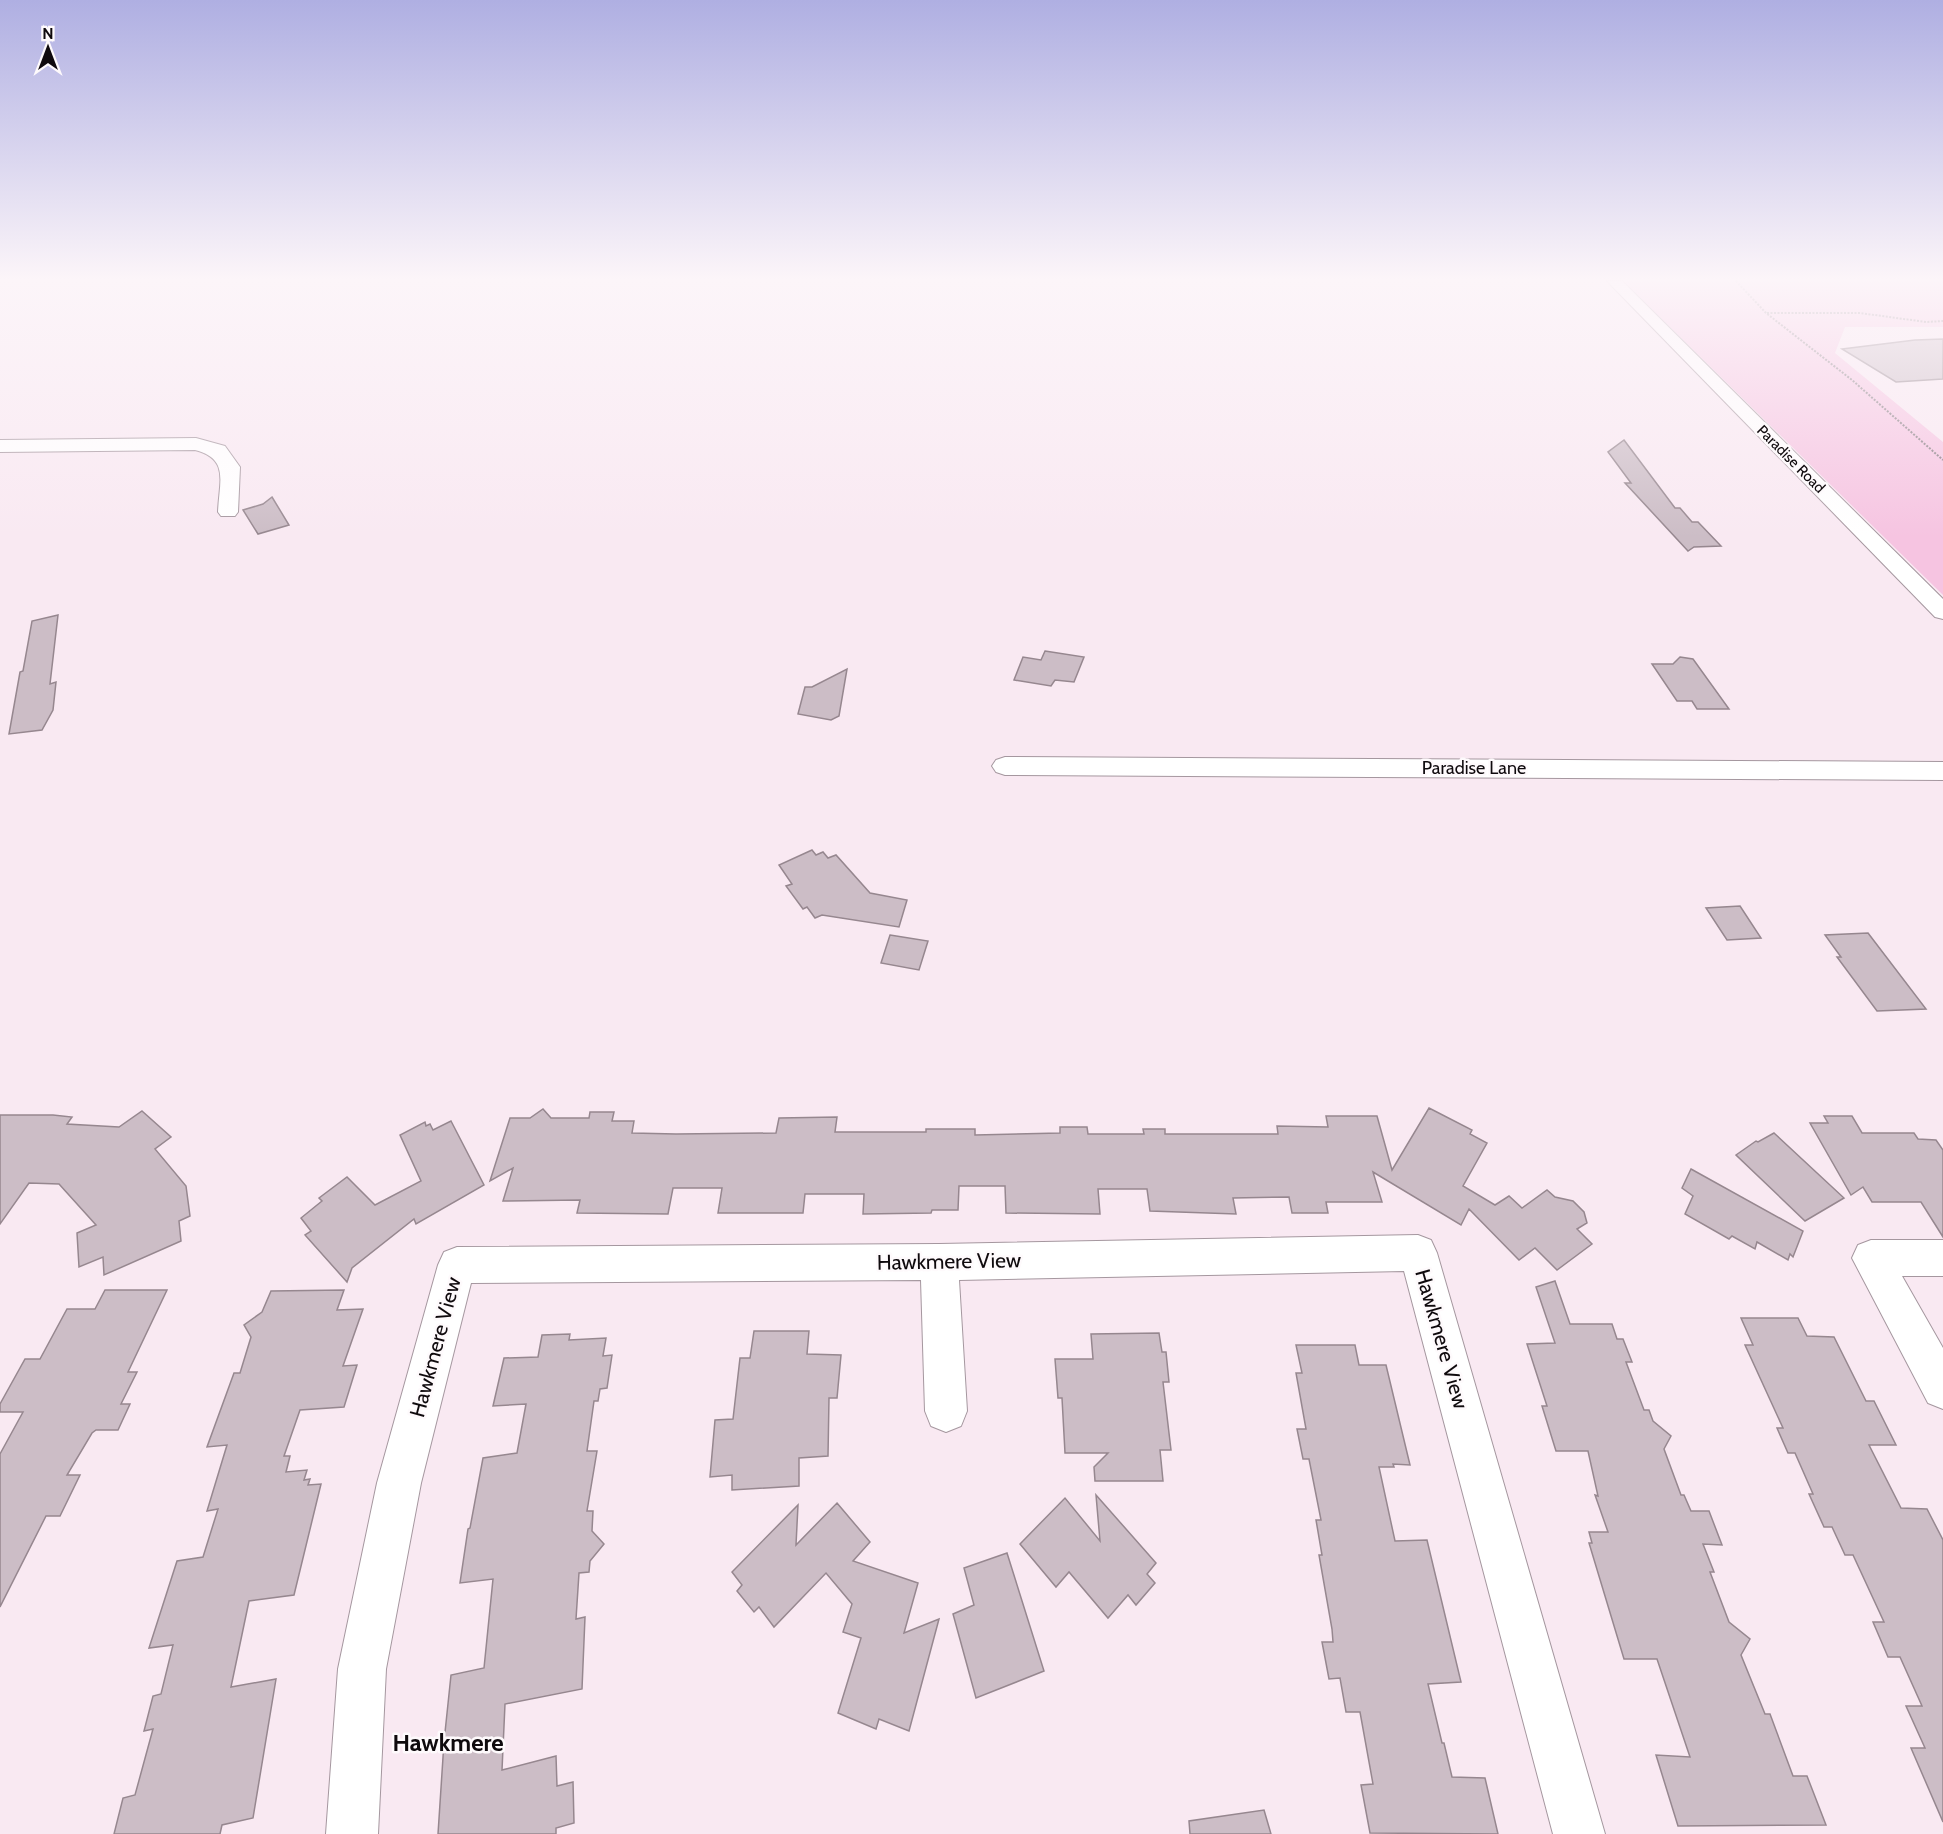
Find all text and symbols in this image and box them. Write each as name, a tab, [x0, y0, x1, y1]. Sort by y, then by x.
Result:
north arrow	[18, 18, 78, 78]
text: N	[42, 24, 54, 43]
street label: Paradise Road	[1753, 421, 1829, 497]
street label: Paradise Lane	[1422, 757, 1526, 779]
street label: Hawkmere View	[877, 1247, 1021, 1275]
street label: Hawkmere View	[1410, 1266, 1474, 1412]
street label: Hawkmere View	[404, 1274, 466, 1420]
district label: Hawkmere	[392, 1728, 504, 1757]

